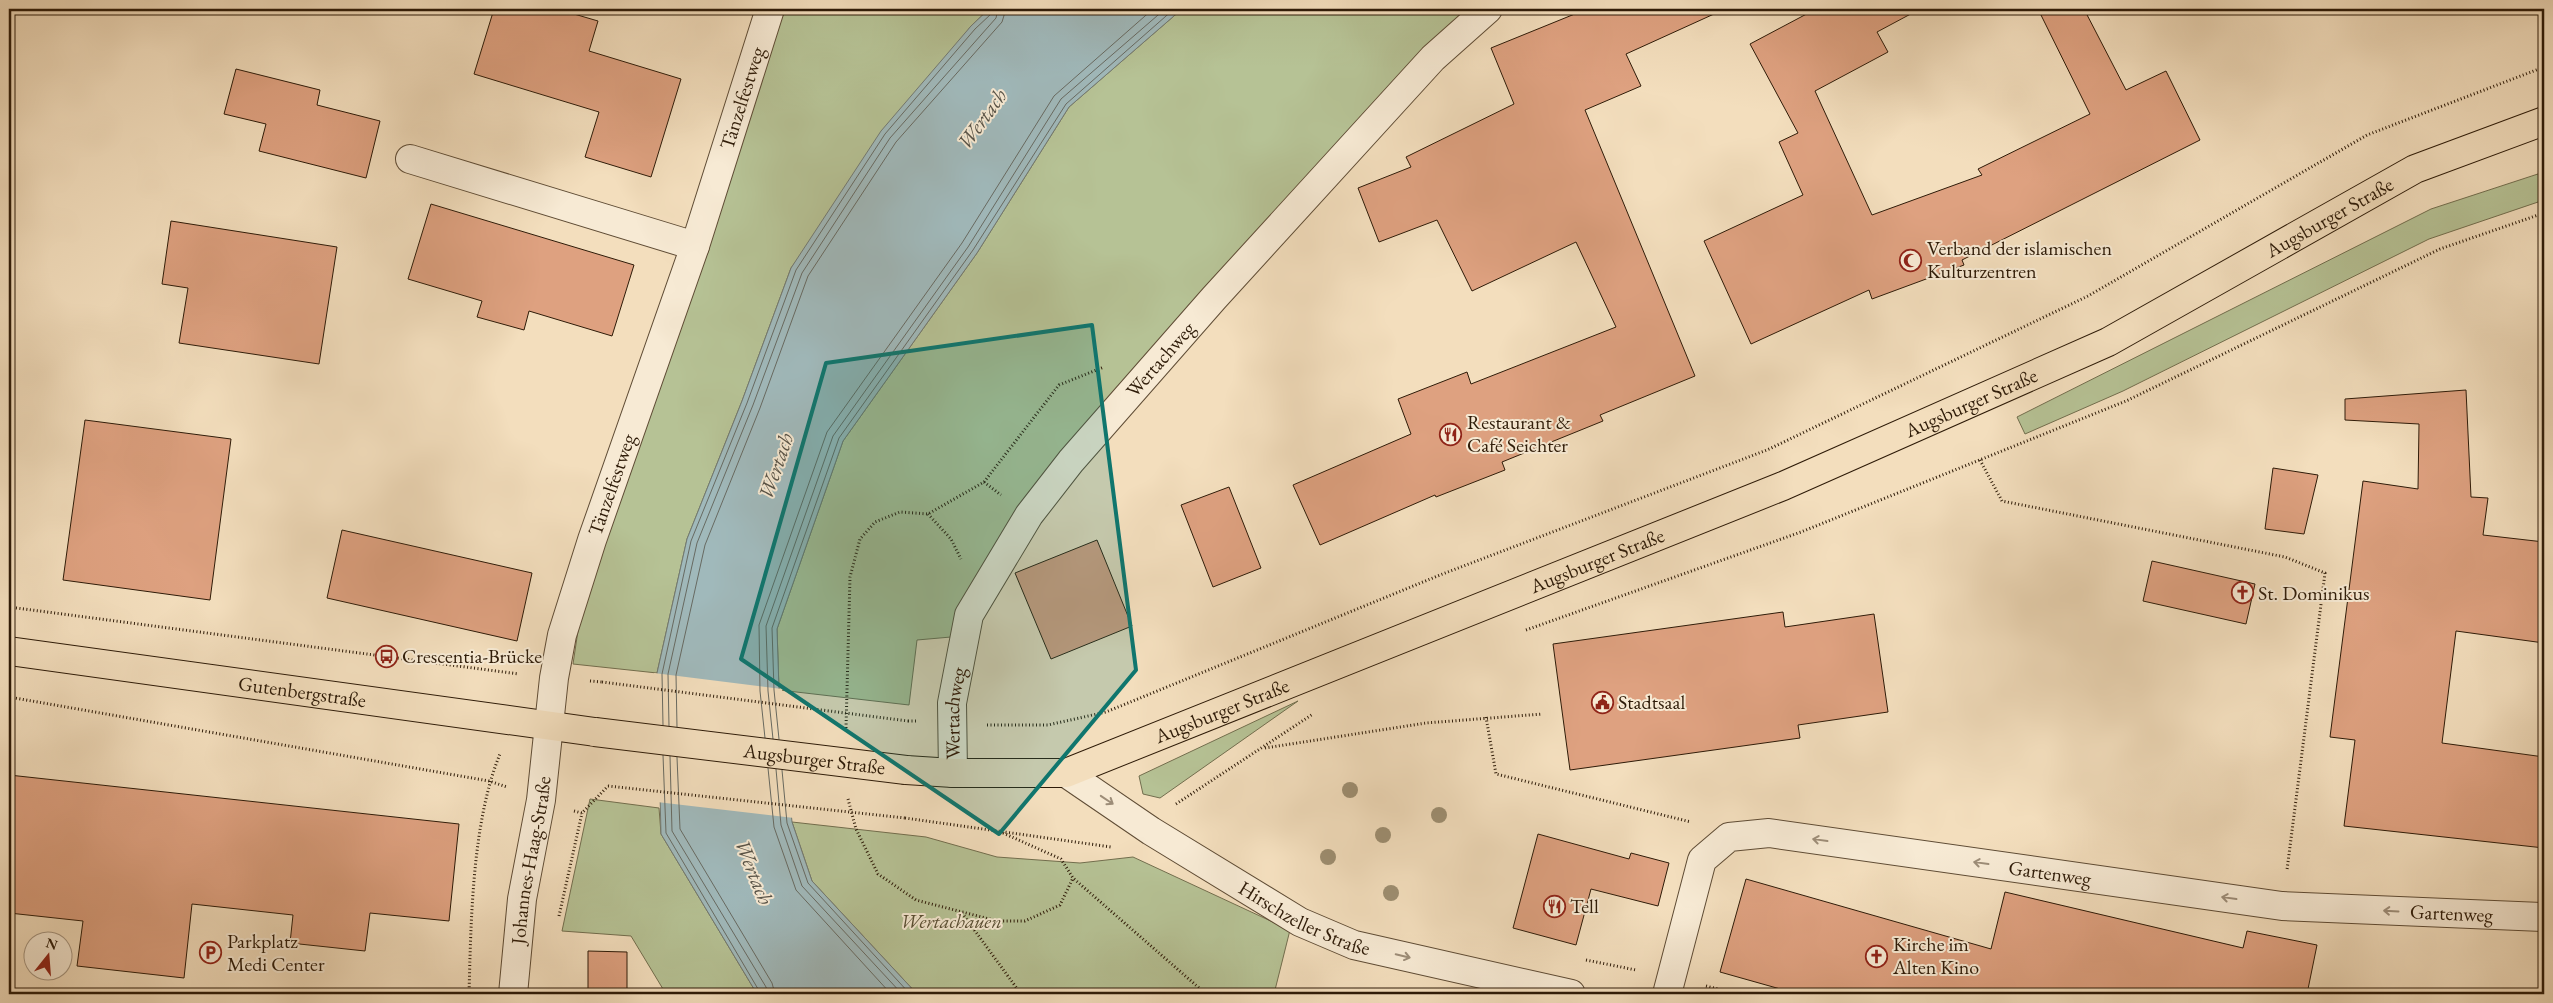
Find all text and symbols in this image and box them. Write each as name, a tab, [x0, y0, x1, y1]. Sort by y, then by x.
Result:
street label: Tänzelfestweg	[713, 43, 770, 153]
water label: Wertach	[951, 83, 1013, 154]
street label: Augsburger Straße	[2260, 171, 2398, 264]
place label: Verband der islamischen Kulturzentren	[1927, 235, 2112, 284]
mosque icon: Verband der islamischen Kulturzentren	[1899, 248, 1923, 272]
street label: Wertachweg	[1120, 316, 1201, 403]
street label: Augsburger Straße	[1900, 362, 2042, 444]
place label: Restaurant & Café Seichter	[1467, 409, 1571, 458]
restaurant icon: Restaurant & Café Seichter	[1439, 422, 1463, 446]
water label: Wertach	[752, 429, 799, 502]
street label: Tänzelfestweg	[582, 430, 641, 539]
street label: Augsburger Straße	[1525, 522, 1668, 599]
place label: St. Dominikus	[2258, 580, 2369, 606]
church icon: St. Dominikus	[2230, 581, 2254, 605]
place label: Crescentia-Brücke	[402, 643, 542, 669]
bus stop icon: Crescentia-Brücke	[374, 644, 398, 668]
street label: Wertachweg	[939, 665, 972, 760]
street label: Gutenbergstraße	[237, 670, 368, 713]
street label: Augsburger Straße	[1150, 672, 1293, 750]
place label: Stadtsaal	[1618, 689, 1685, 715]
public building icon: Stadtsaal	[1590, 690, 1614, 714]
street label: Augsburger Straße	[741, 737, 887, 780]
street label: Johannes-Haag-Straße	[505, 775, 556, 948]
one-way arrow	[1099, 795, 1113, 805]
water label: Wertach	[729, 835, 780, 908]
one-way arrow	[1813, 835, 1829, 845]
street label: Gartenweg	[2007, 854, 2093, 892]
one-way arrow	[1974, 858, 1990, 868]
street label: Hirschzeller Straße	[1234, 875, 1373, 961]
place label: Tell	[1570, 893, 1599, 919]
one-way arrow	[2221, 893, 2237, 903]
restaurant icon: Tell	[1542, 894, 1566, 918]
street label: Gartenweg	[2409, 898, 2494, 928]
one-way arrow	[2383, 906, 2399, 915]
park label: Wertachauen	[900, 908, 1002, 934]
place label: Parkplatz Medi Center	[227, 928, 325, 977]
north arrow	[22, 930, 72, 980]
place label: Kirche im Alten Kino	[1892, 931, 1979, 980]
text: N	[44, 933, 60, 954]
parking icon: Parkplatz Medi Center	[199, 941, 223, 965]
church icon: Kirche im Alten Kino	[1865, 944, 1889, 968]
one-way arrow	[1394, 952, 1410, 961]

